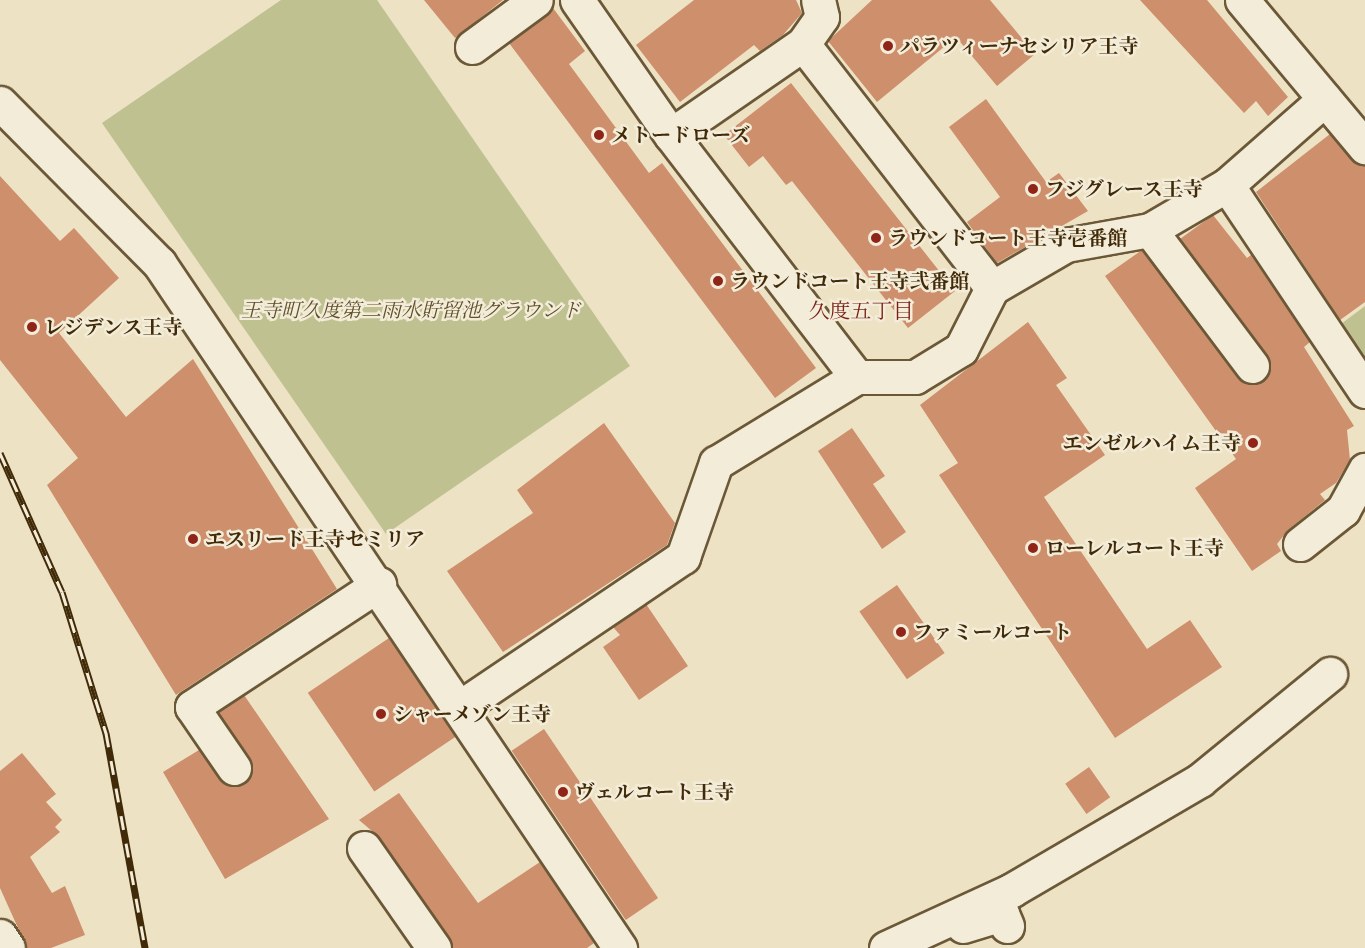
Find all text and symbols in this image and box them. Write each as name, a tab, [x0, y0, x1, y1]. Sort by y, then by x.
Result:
place label: パラツィーナセシリア王寺	[900, 34, 1140, 58]
marker: パラツィーナセシリア王寺	[881, 39, 895, 53]
place label: メトードローズ	[611, 123, 751, 147]
marker: メトードローズ	[592, 128, 606, 142]
place label: フジグレース王寺	[1045, 177, 1205, 201]
marker: フジグレース王寺	[1026, 182, 1040, 196]
place label: ラウンドコート王寺壱番館	[888, 226, 1128, 250]
marker: ラウンドコート王寺壱番館	[869, 231, 883, 245]
place label: ラウンドコート王寺弐番館	[730, 269, 970, 293]
marker: ラウンドコート王寺弐番館	[711, 274, 725, 288]
park label: 王寺町久度第二雨水貯留池グラウンド	[241, 298, 581, 322]
district label: 久度五丁目	[809, 299, 913, 325]
place label: レジデンス王寺	[44, 315, 184, 339]
marker: レジデンス王寺	[25, 320, 39, 334]
place label: エンゼルハイム王寺	[1061, 431, 1241, 455]
marker: エンゼルハイム王寺	[1246, 436, 1260, 450]
place label: エスリード王寺セミリア	[205, 527, 425, 551]
marker: エスリード王寺セミリア	[186, 532, 200, 546]
place label: ローレルコート王寺	[1045, 536, 1225, 560]
marker: ローレルコート王寺	[1026, 541, 1040, 555]
place label: ファミールコート	[913, 620, 1073, 644]
marker: ファミールコート	[894, 625, 908, 639]
place label: シャーメゾン王寺	[393, 702, 553, 726]
marker: シャーメゾン王寺	[374, 707, 388, 721]
place label: ヴェルコート王寺	[575, 780, 735, 804]
marker: ヴェルコート王寺	[556, 785, 570, 799]

